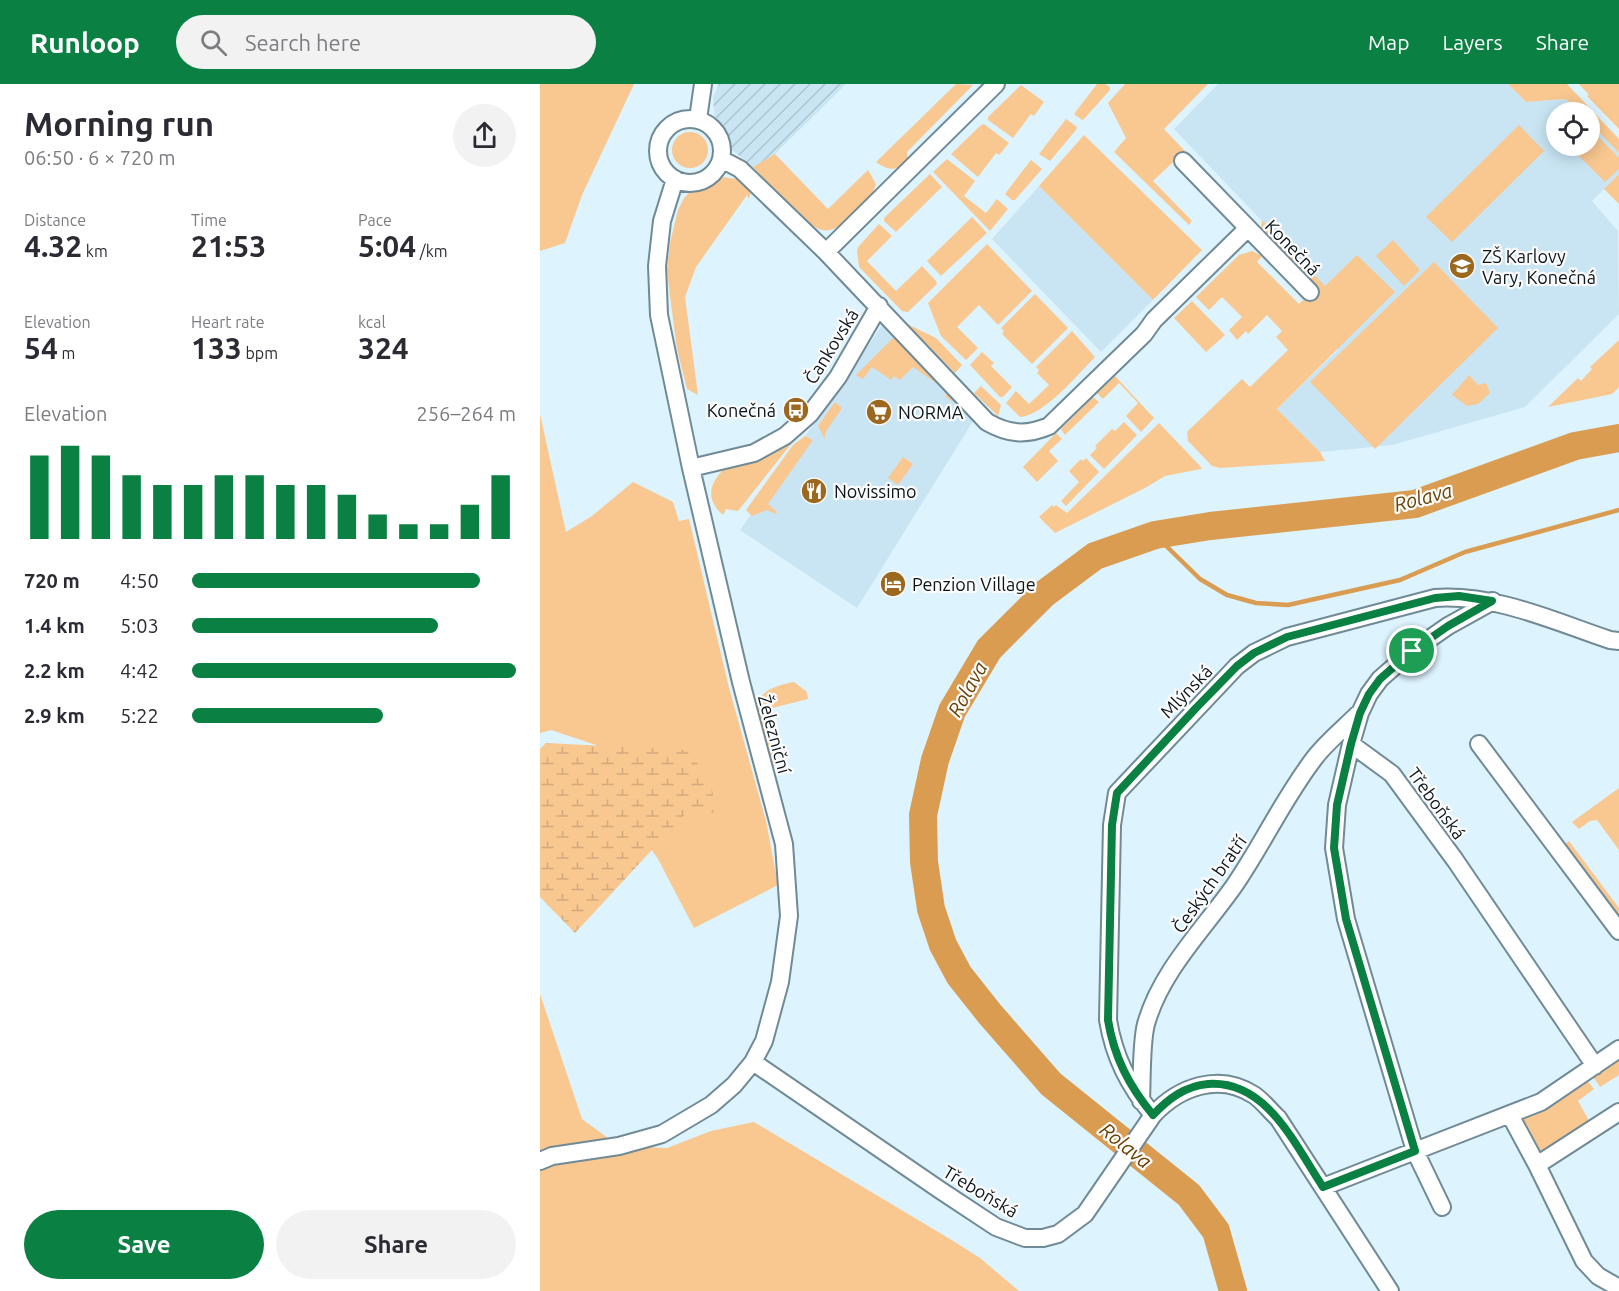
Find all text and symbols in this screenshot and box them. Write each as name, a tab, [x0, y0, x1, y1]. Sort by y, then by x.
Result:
search box	[176, 15, 596, 69]
icon: search	[197, 26, 230, 59]
text: Runloop	[30, 27, 140, 58]
text: Search here	[245, 30, 361, 55]
text: Map	[1368, 30, 1409, 54]
text: Layers	[1442, 30, 1503, 54]
text: Share	[1536, 30, 1589, 54]
map controls	[1546, 102, 1600, 156]
button: locate	[1546, 102, 1600, 156]
button: share	[453, 104, 516, 167]
text: Morning run	[24, 105, 214, 142]
text: 06:50 · 6 × 720 m	[24, 146, 176, 169]
text: Distance	[24, 211, 86, 229]
text: Time	[191, 211, 227, 229]
text: Pace	[358, 211, 392, 229]
street label: Konečná	[1262, 215, 1324, 279]
text: 4.32	[24, 229, 82, 263]
text: 21:53	[191, 229, 266, 263]
text: 5:04	[358, 229, 416, 263]
text: km	[82, 242, 108, 260]
text: /km	[416, 242, 448, 260]
place label: ZŠ Karlovy Vary, Konečná	[1482, 245, 1596, 287]
school or university icon: ZŠ Karlovy Vary, Konečná	[1447, 251, 1477, 281]
street label: Čankovská	[799, 304, 862, 387]
text: Elevation	[24, 313, 91, 331]
text: Heart rate	[191, 313, 265, 331]
text: kcal	[358, 313, 386, 331]
text: 54	[24, 331, 58, 365]
text: 133	[191, 331, 242, 365]
text: 324	[358, 331, 409, 365]
text: m	[58, 344, 75, 362]
text: bpm	[242, 344, 278, 362]
bus stop icon: Konečná	[781, 395, 811, 425]
supermarket icon: NORMA	[864, 397, 894, 427]
place label: Konečná	[707, 400, 776, 420]
text: Elevation	[24, 402, 107, 425]
text: 256–264 m	[417, 402, 516, 425]
place label: NORMA	[898, 402, 964, 422]
restaurant icon: Novissimo	[799, 476, 829, 506]
water label: Rolava	[1391, 478, 1455, 516]
place label: Novissimo	[834, 481, 917, 501]
text: 720 m	[24, 569, 80, 592]
text: 4:50	[120, 569, 159, 592]
hotel icon: Penzion Village	[878, 569, 908, 599]
place label: Penzion Village	[912, 574, 1036, 594]
text: 1.4 km	[24, 614, 85, 637]
text: 5:03	[120, 614, 159, 637]
pin	[1386, 625, 1437, 676]
icon: arrive	[1395, 634, 1428, 667]
water label: Rolava	[943, 657, 992, 720]
text: 2.2 km	[24, 659, 85, 682]
text: 4:42	[120, 659, 159, 682]
street label: Mlýnská	[1156, 661, 1216, 721]
street label: Železniční	[755, 692, 796, 776]
text: 2.9 km	[24, 704, 85, 727]
text: 5:22	[120, 704, 159, 727]
street label: Třeboňská	[1404, 763, 1470, 843]
street label: Českých bratří	[1167, 830, 1250, 936]
water label: Rolava	[1096, 1117, 1156, 1173]
street label: Třeboňská	[940, 1161, 1022, 1221]
button: Save	[24, 1210, 264, 1279]
button: Share	[276, 1210, 516, 1279]

